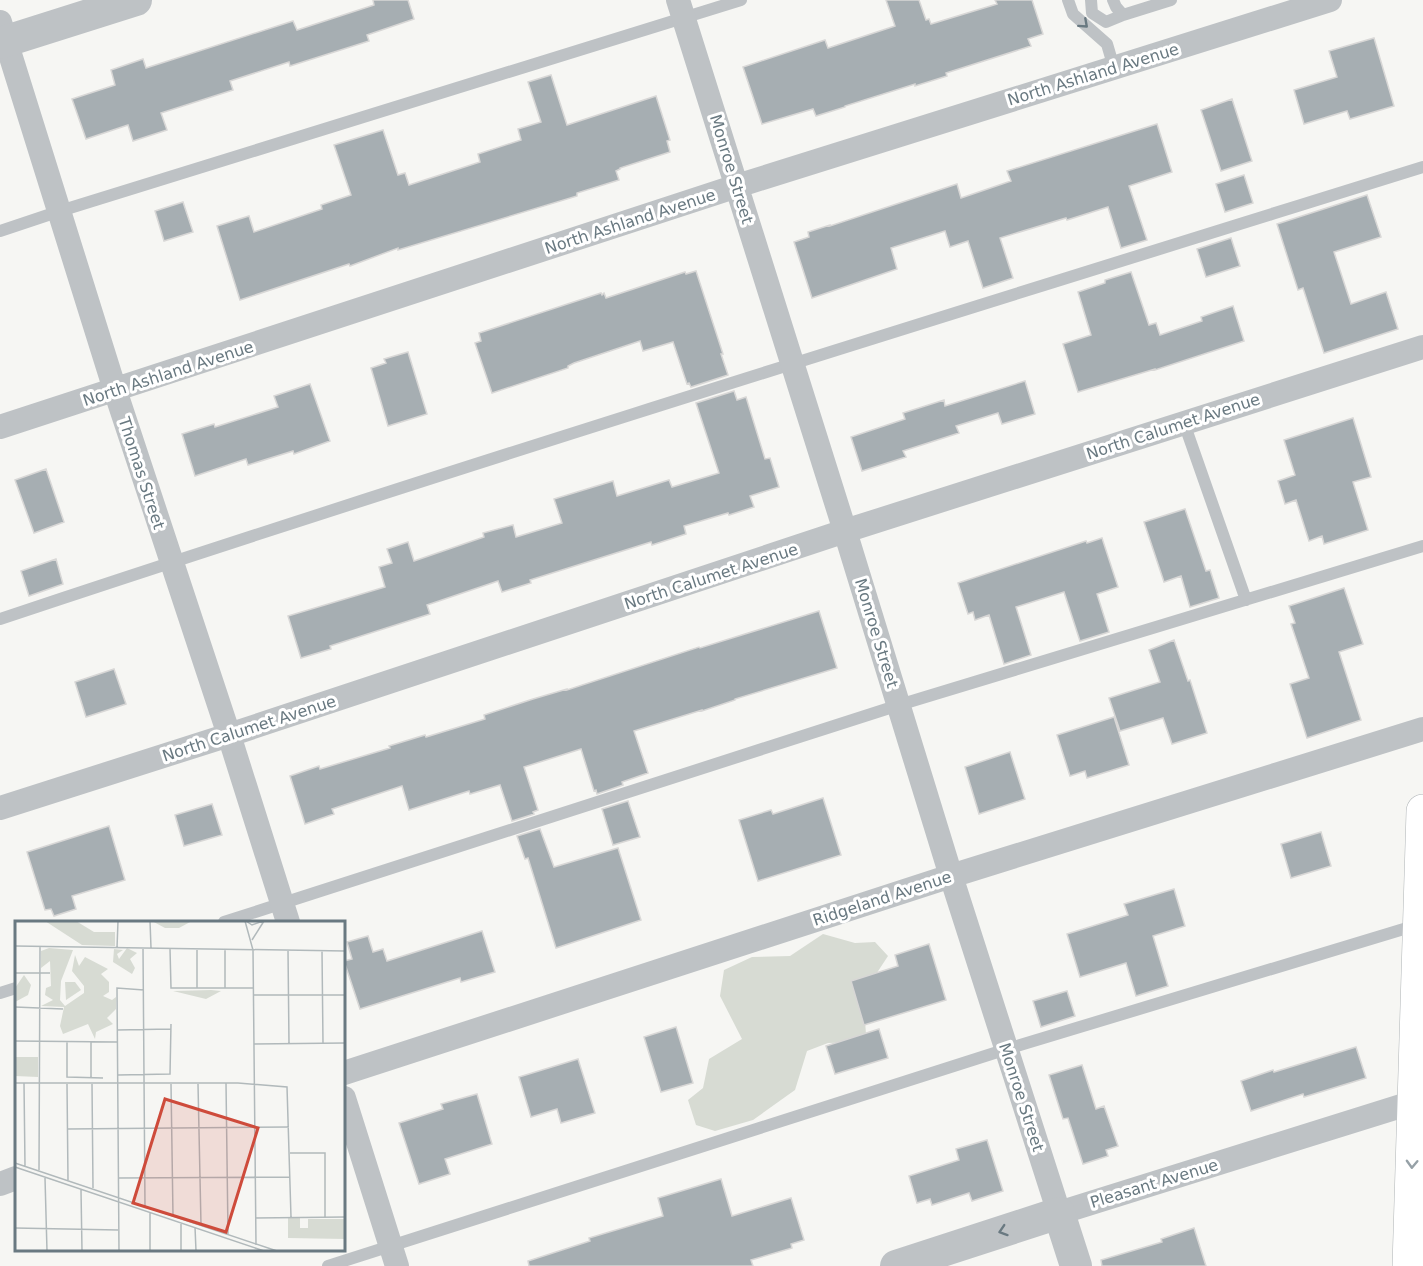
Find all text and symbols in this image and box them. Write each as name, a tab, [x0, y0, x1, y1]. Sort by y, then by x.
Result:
one-way arrow	[1077, 17, 1088, 28]
street label: North Ashland Avenue	[1005, 39, 1181, 110]
street label: Monroe Street	[706, 112, 757, 226]
street label: North Ashland Avenue	[542, 185, 718, 258]
street label: North Ashland Avenue	[80, 337, 256, 410]
street label: North Calumet Avenue	[1084, 389, 1262, 464]
street label: Thomas Street	[114, 414, 169, 532]
street label: North Calumet Avenue	[622, 539, 800, 614]
street label: Monroe Street	[851, 576, 902, 690]
street label: North Calumet Avenue	[160, 691, 338, 766]
street label: Ridgeland Avenue	[810, 867, 954, 930]
inset map	[15, 921, 345, 1251]
street label: Monroe Street	[995, 1040, 1048, 1154]
street label: Pleasant Avenue	[1088, 1155, 1220, 1212]
one-way arrow	[1406, 1159, 1418, 1168]
one-way arrow	[998, 1224, 1009, 1236]

